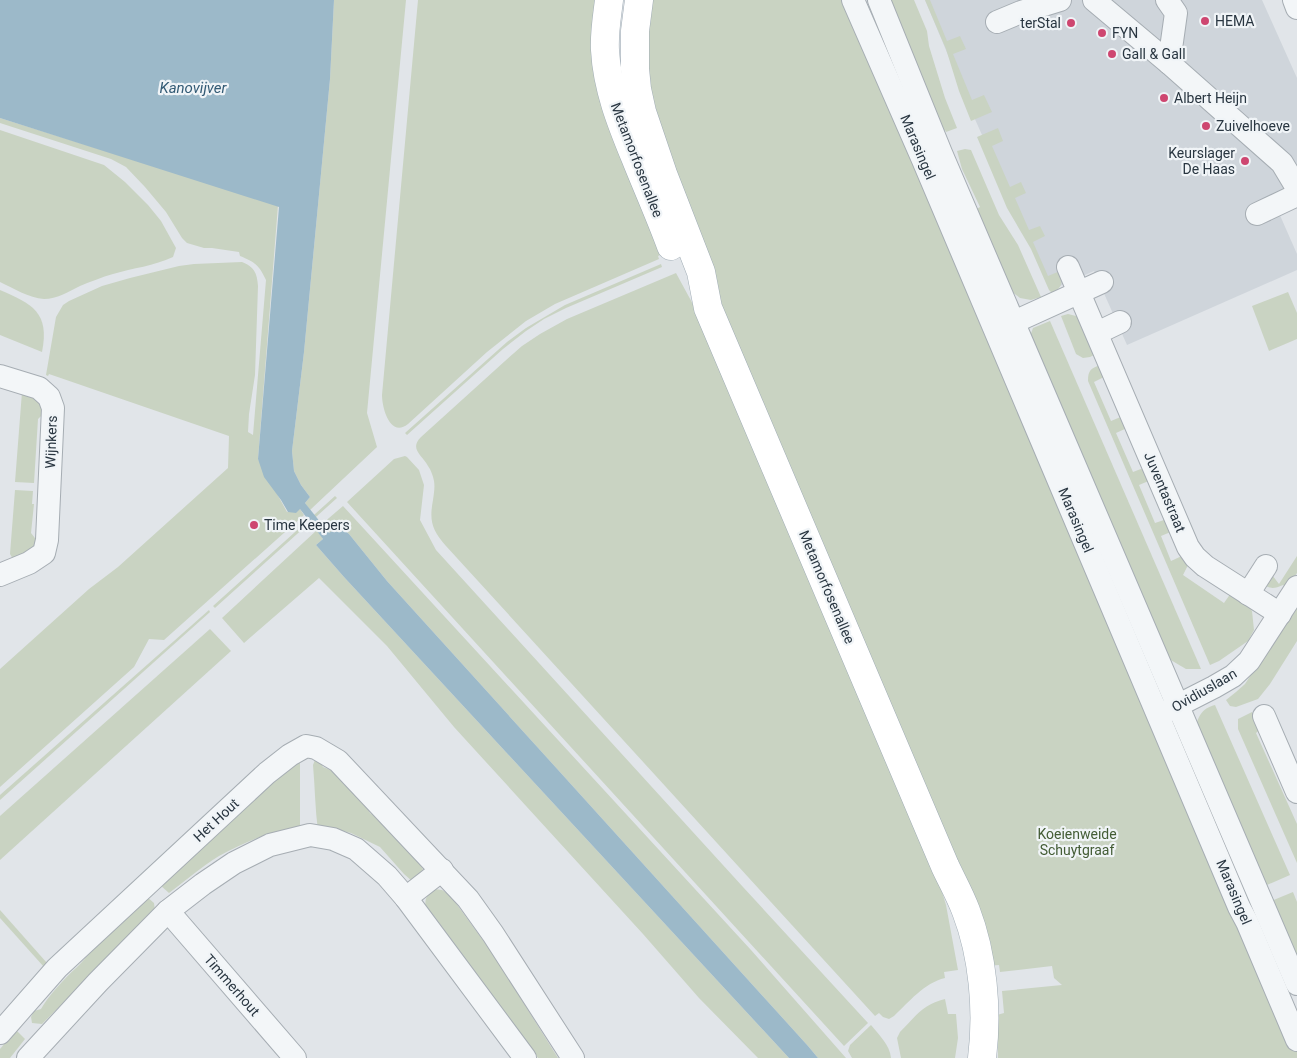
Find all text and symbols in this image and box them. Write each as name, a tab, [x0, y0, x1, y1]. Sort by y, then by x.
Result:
place label: HEMA	[1215, 13, 1254, 29]
place label: terStal	[1020, 15, 1061, 31]
marker: HEMA	[1199, 15, 1211, 27]
marker: terStal	[1065, 17, 1077, 29]
place label: FYN	[1112, 25, 1138, 41]
marker: FYN	[1096, 27, 1108, 39]
place label: Gall & Gall	[1122, 46, 1186, 62]
marker: Gall & Gall	[1106, 48, 1118, 60]
water label: Kanovijver	[160, 79, 228, 97]
place label: Albert Heijn	[1174, 90, 1247, 106]
marker: Albert Heijn	[1158, 92, 1170, 104]
street label: Metamorfosenallee	[608, 100, 666, 220]
street label: Marasingel	[897, 112, 939, 182]
place label: Zuivelhoeve	[1216, 118, 1290, 134]
marker: Zuivelhoeve	[1200, 120, 1212, 132]
place label: Keurslager De Haas	[1168, 145, 1235, 177]
marker: Keurslager De Haas	[1239, 155, 1251, 167]
street label: Wijnkers	[42, 415, 60, 469]
street label: Juventastraat	[1141, 449, 1189, 535]
street label: Marasingel	[1055, 485, 1097, 555]
place label: Time Keepers	[264, 517, 350, 533]
marker: Time Keepers	[248, 519, 260, 531]
street label: Metamorfosenallee	[796, 528, 858, 646]
street label: Ovidiuslaan	[1169, 665, 1239, 715]
street label: Het Hout	[190, 795, 242, 845]
park label: Koeienweide Schuytgraaf	[1037, 826, 1117, 858]
street label: Marasingel	[1213, 857, 1255, 927]
street label: Timmerhout	[201, 951, 263, 1019]

